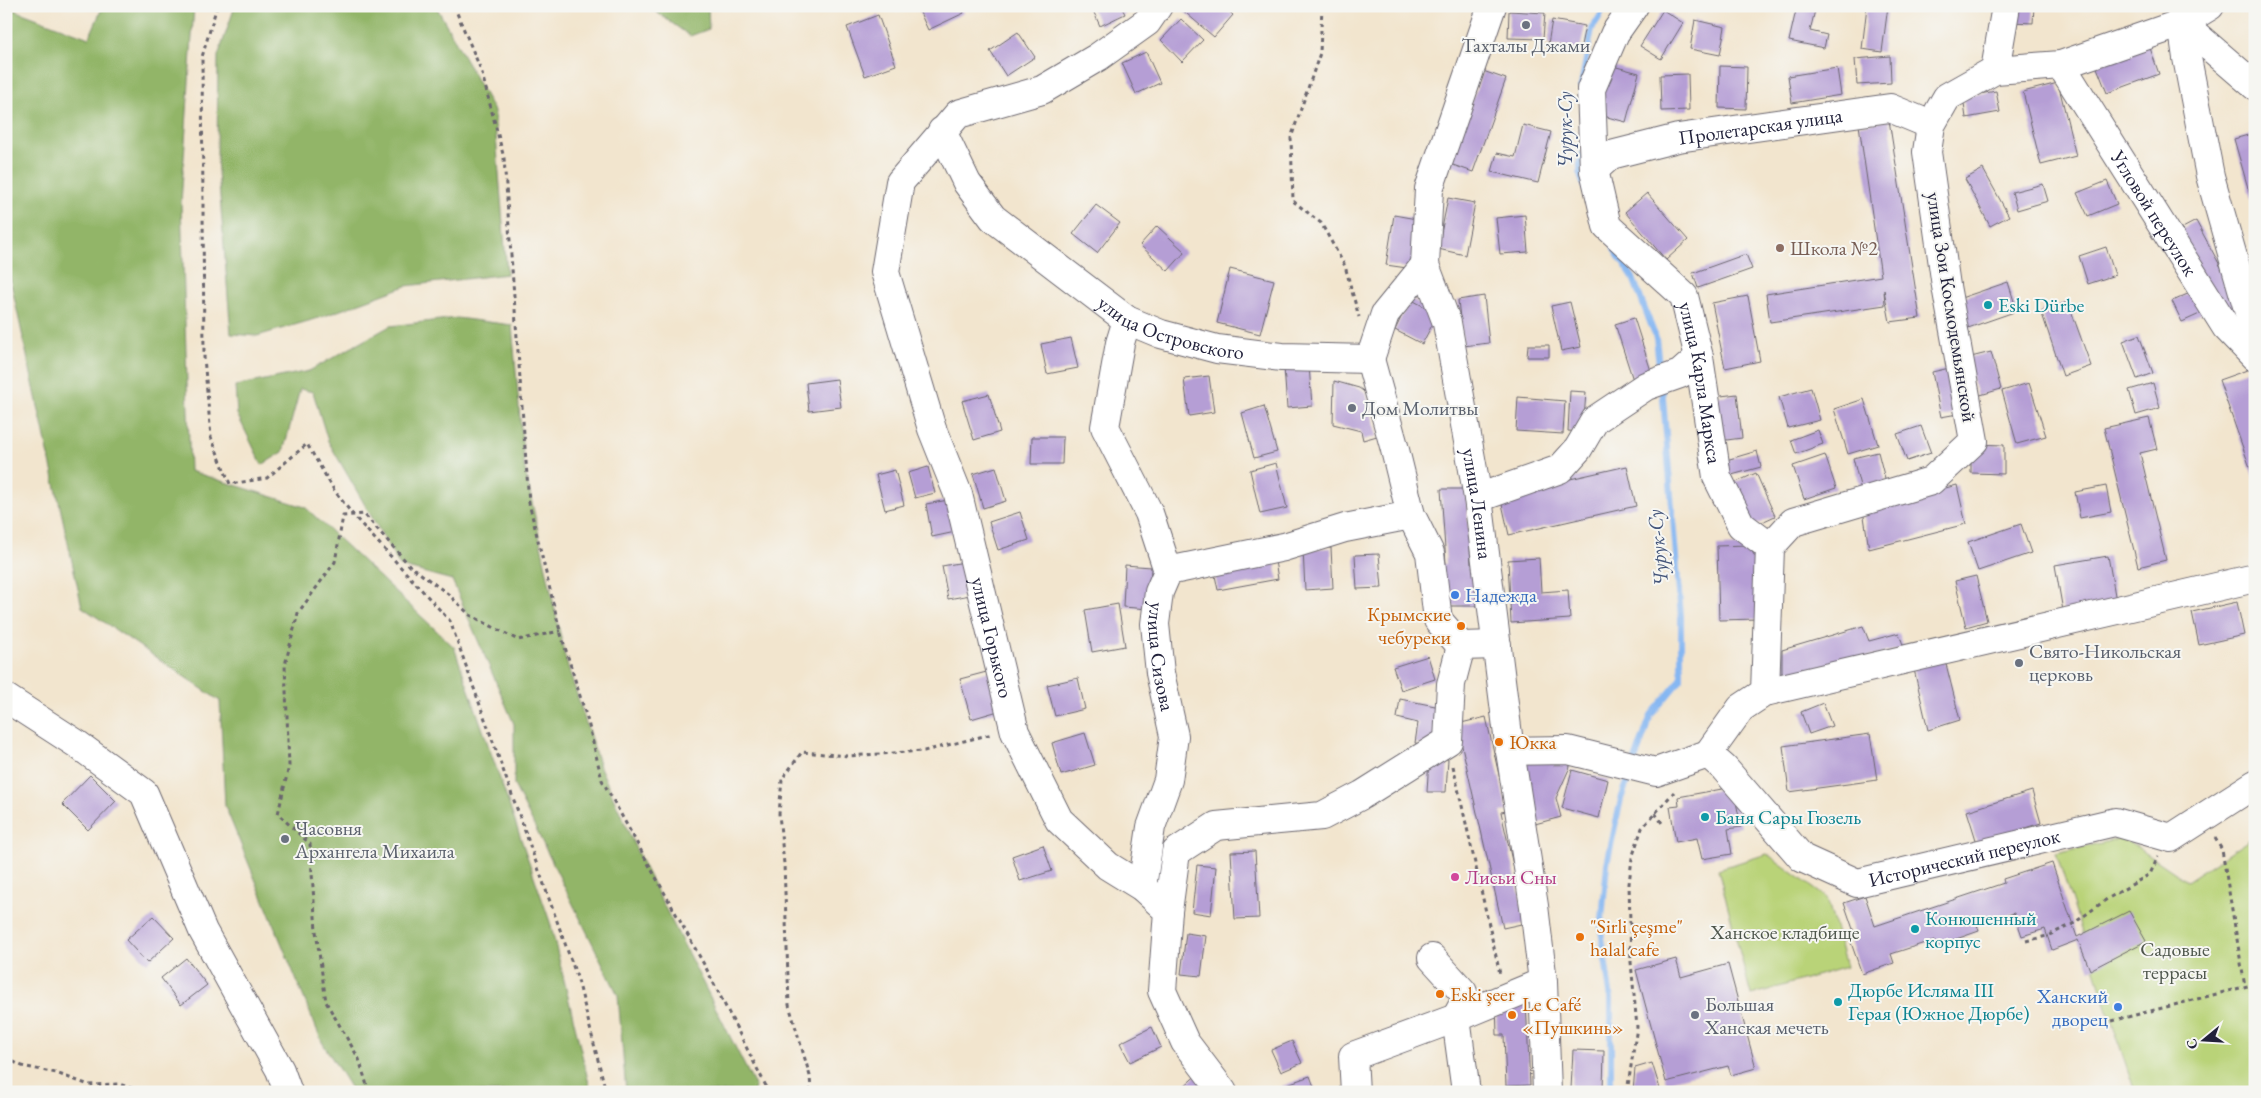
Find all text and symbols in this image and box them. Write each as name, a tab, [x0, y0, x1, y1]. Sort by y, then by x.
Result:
marker: Тахталы Джами	[1520, 19, 1532, 31]
place label: Тахталы Джами	[1462, 32, 1591, 58]
water label: Чурук-Су	[1551, 91, 1578, 168]
street label: Пролетарская улица	[1677, 102, 1844, 151]
street label: Угловой переулок	[2104, 145, 2204, 281]
street label: улица Зои Космодемьянской	[1921, 190, 1983, 424]
place label: Школа №2	[1790, 235, 1878, 261]
marker: Школа №2	[1774, 242, 1786, 254]
street label: улица Островского	[1093, 290, 1246, 365]
place label: Eski Dürbe	[1998, 292, 2085, 318]
street label: улица Карла Маркса	[1673, 299, 1728, 466]
marker: Eski Dürbe	[1982, 299, 1994, 311]
place label: Дом Молитвы	[1362, 395, 1478, 421]
marker: Дом Молитвы	[1346, 402, 1358, 414]
street label: улица Ленина	[1456, 446, 1499, 561]
water label: Чурук-Су	[1641, 508, 1674, 588]
street label: улица Горького	[965, 574, 1019, 701]
place label: Надежда	[1465, 582, 1537, 608]
marker: Надежда	[1449, 589, 1461, 601]
street label: улица Сизова	[1142, 601, 1181, 713]
place label: Крымские чебуреки	[1367, 601, 1451, 650]
marker: Крымские чебуреки	[1455, 620, 1467, 632]
place label: Свято-Никольская церковь	[2029, 638, 2181, 687]
marker: Свято-Никольская церковь	[2013, 657, 2025, 669]
place label: Юкка	[1509, 729, 1556, 755]
marker: Юкка	[1493, 736, 1505, 748]
place label: Баня Сары Гюзель	[1715, 804, 1861, 830]
marker: Баня Сары Гюзель	[1699, 811, 1711, 823]
place label: Часовня Архангела Михаила	[294, 815, 455, 864]
street label: Исторический переулок	[1866, 822, 2063, 893]
marker: Часовня Архангела Михаила	[279, 833, 291, 845]
place label: Лисьи Сны	[1465, 864, 1557, 890]
marker: Лисьи Сны	[1449, 871, 1461, 883]
place label: Конюшенный корпус	[1925, 905, 2037, 954]
place label: "Sirli çeşme" halal cafe	[1590, 913, 1683, 962]
park label: Ханское кладбище	[1709, 919, 1860, 945]
marker: Конюшенный корпус	[1909, 923, 1921, 935]
marker: "Sirli çeşme" halal cafe	[1574, 931, 1586, 943]
park label: Садовые террасы	[2140, 936, 2210, 985]
place label: Дюрбе Исляма III Герая (Южное Дюрбе)	[1848, 977, 2029, 1026]
place label: Eski şeer	[1450, 981, 1515, 1007]
place label: Ханский дворец	[2036, 983, 2109, 1032]
marker: Eski şeer	[1434, 988, 1446, 1000]
place label: Le Café «Пушкинь»	[1522, 991, 1624, 1040]
place label: Большая Ханская мечеть	[1704, 991, 1829, 1040]
marker: Дюрбе Исляма III Герая (Южное Дюрбе)	[1832, 996, 1844, 1008]
marker: Ханский дворец	[2112, 1001, 2124, 1013]
marker: Le Café «Пушкинь»	[1506, 1009, 1518, 1021]
marker: Большая Ханская мечеть	[1689, 1009, 1701, 1021]
north arrow	[2178, 1016, 2228, 1066]
text: С	[2182, 1036, 2202, 1052]

